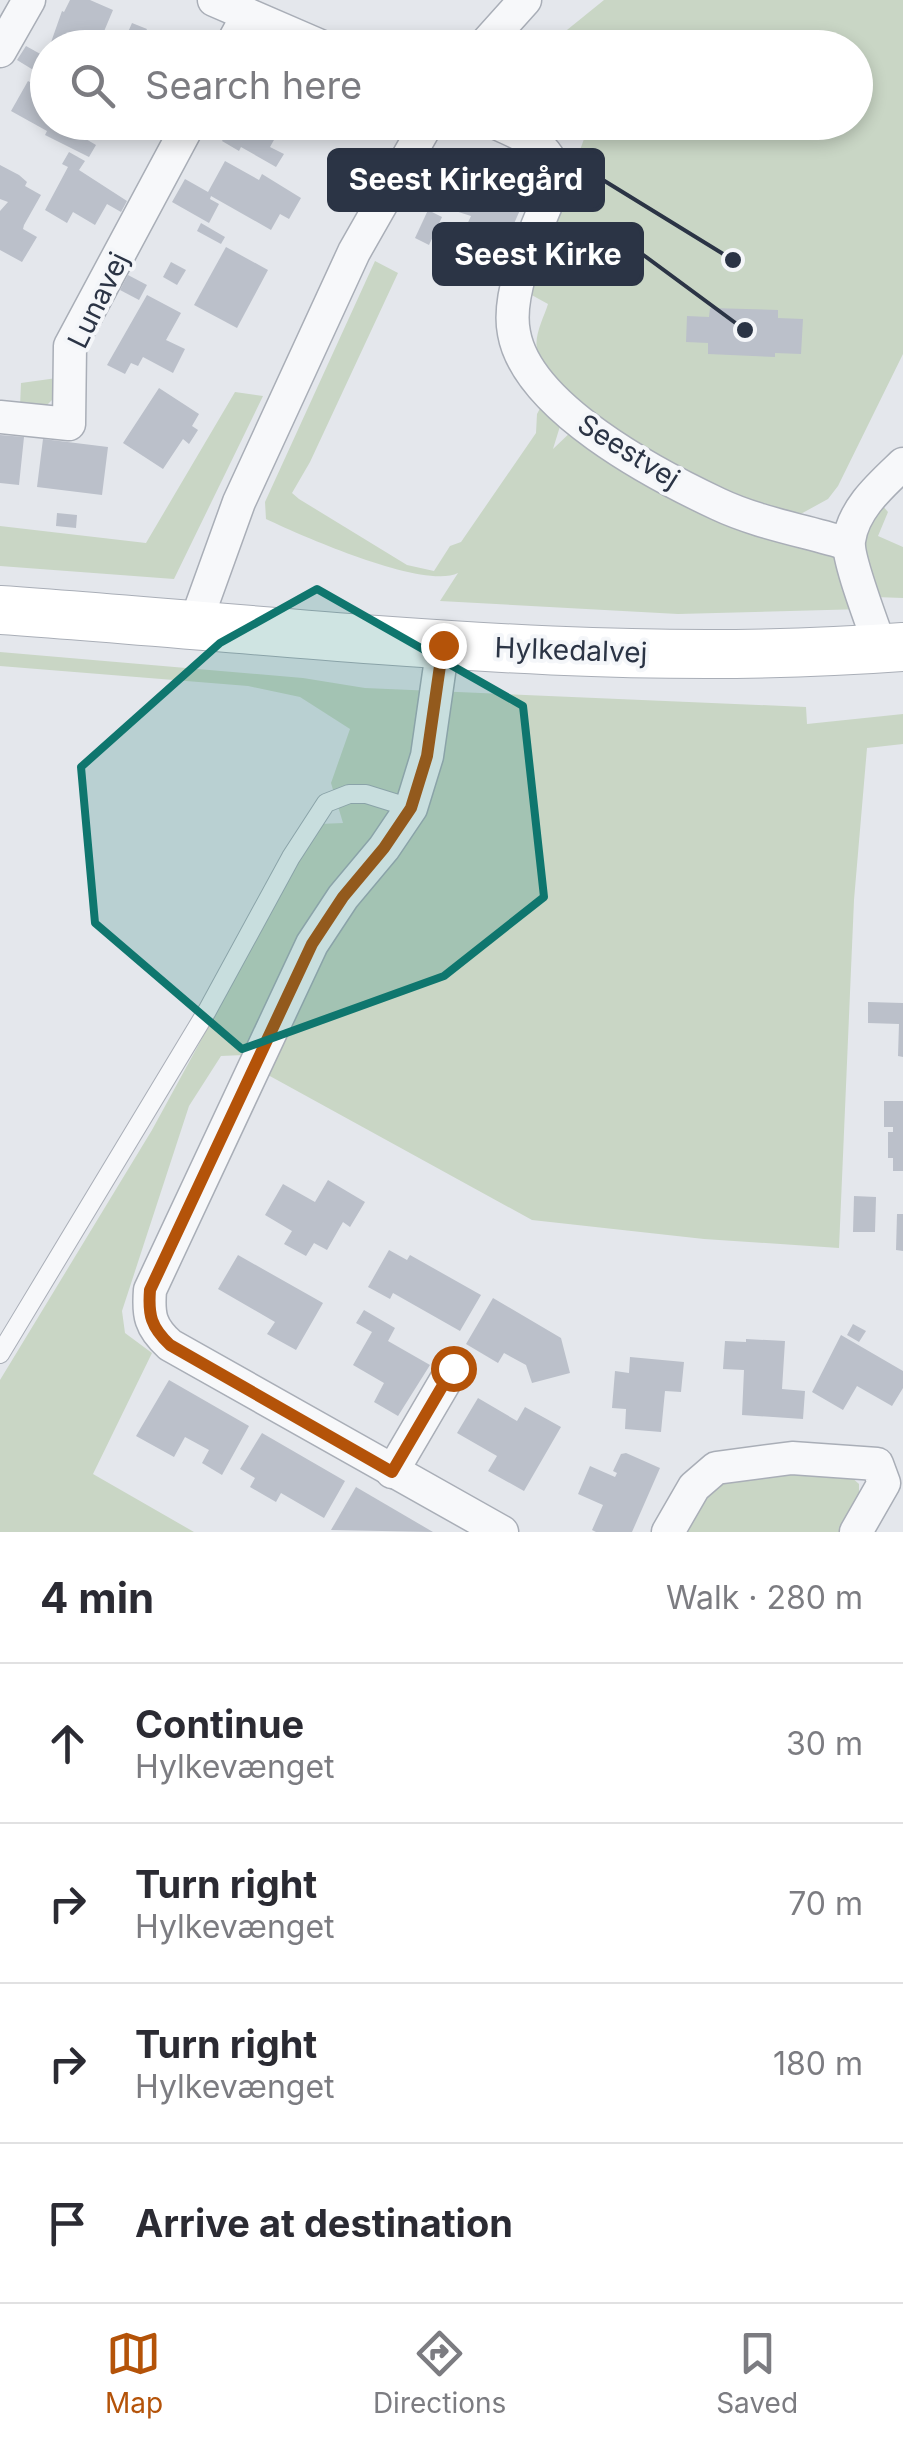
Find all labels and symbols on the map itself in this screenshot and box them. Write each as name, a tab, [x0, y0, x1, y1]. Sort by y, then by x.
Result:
callout: Seest Kirkegård	[329, 150, 603, 210]
text: Seest Kirkegård	[349, 161, 583, 197]
callout: Seest Kirke	[434, 224, 642, 284]
text: Seest Kirke	[454, 236, 622, 272]
street label: Lunavej	[60, 246, 136, 354]
street label: Seestvej	[572, 407, 686, 495]
route end	[421, 623, 467, 669]
street label: Hylkedalvej	[494, 630, 648, 670]
route start	[431, 1346, 477, 1392]

